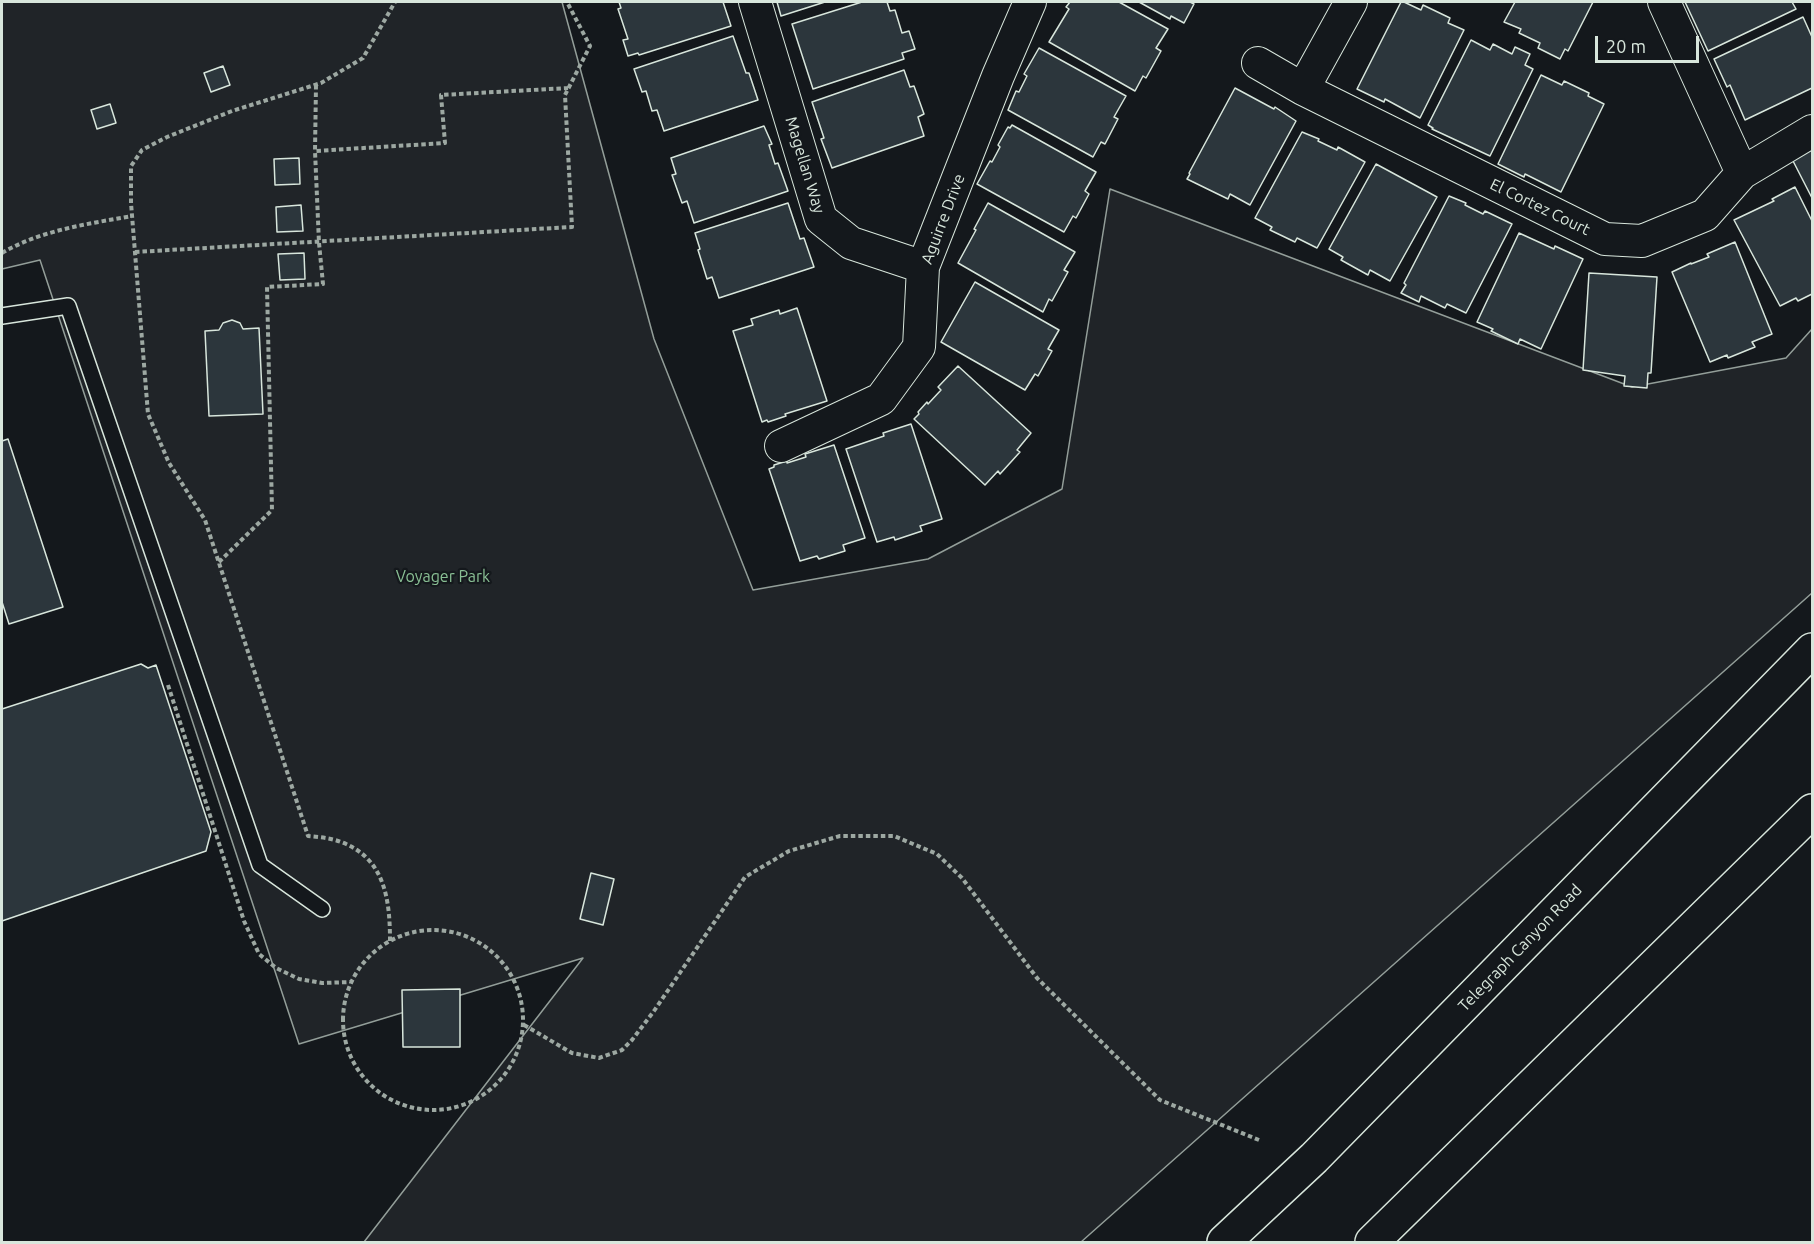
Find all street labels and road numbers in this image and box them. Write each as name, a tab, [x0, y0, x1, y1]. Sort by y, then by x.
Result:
street label: Magellan Way	[781, 114, 829, 216]
street label: Aguirre Drive	[917, 171, 969, 267]
street label: El Cortez Court	[1487, 175, 1593, 239]
street label: Telegraph Canyon Road	[1454, 880, 1586, 1016]

